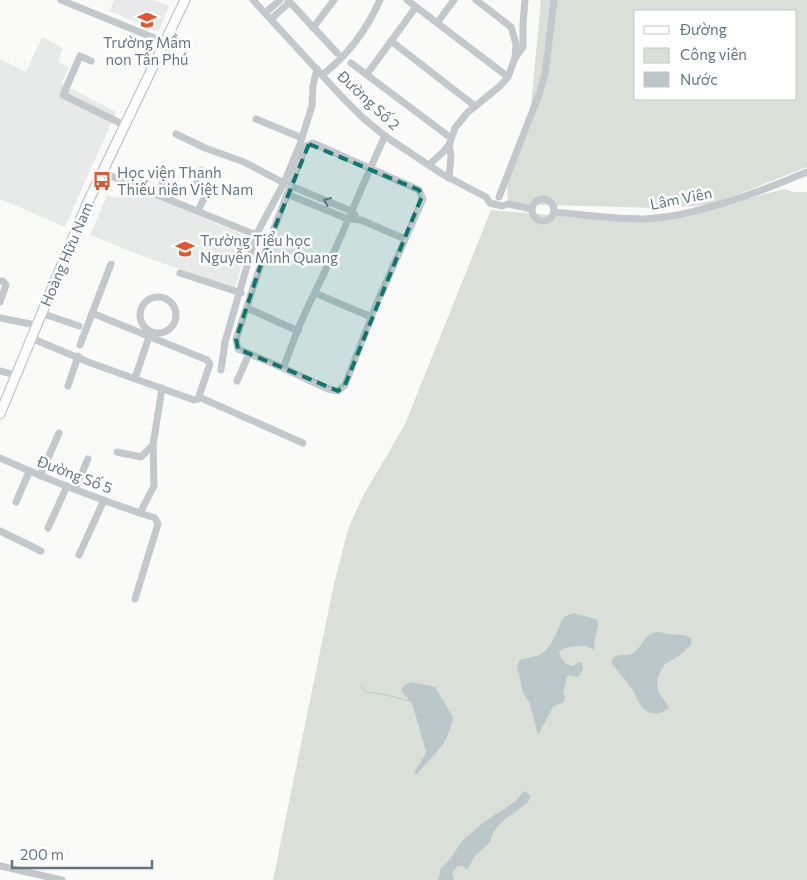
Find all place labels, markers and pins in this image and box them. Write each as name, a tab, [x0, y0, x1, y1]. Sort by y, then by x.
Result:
school or university icon: Trường Mầm non Tân Phú	[136, 9, 158, 31]
place label: Trường Mầm non Tân Phú	[103, 33, 191, 68]
place label: Học viện Thanh Thiếu niên Việt Nam	[117, 163, 253, 198]
bus stop icon: Học viện Thanh Thiếu niên Việt Nam	[91, 170, 113, 192]
place label: Trường Tiểu học Nguyễn Minh Quang	[200, 231, 338, 266]
school or university icon: Trường Tiểu học Nguyễn Minh Quang	[174, 238, 196, 260]

